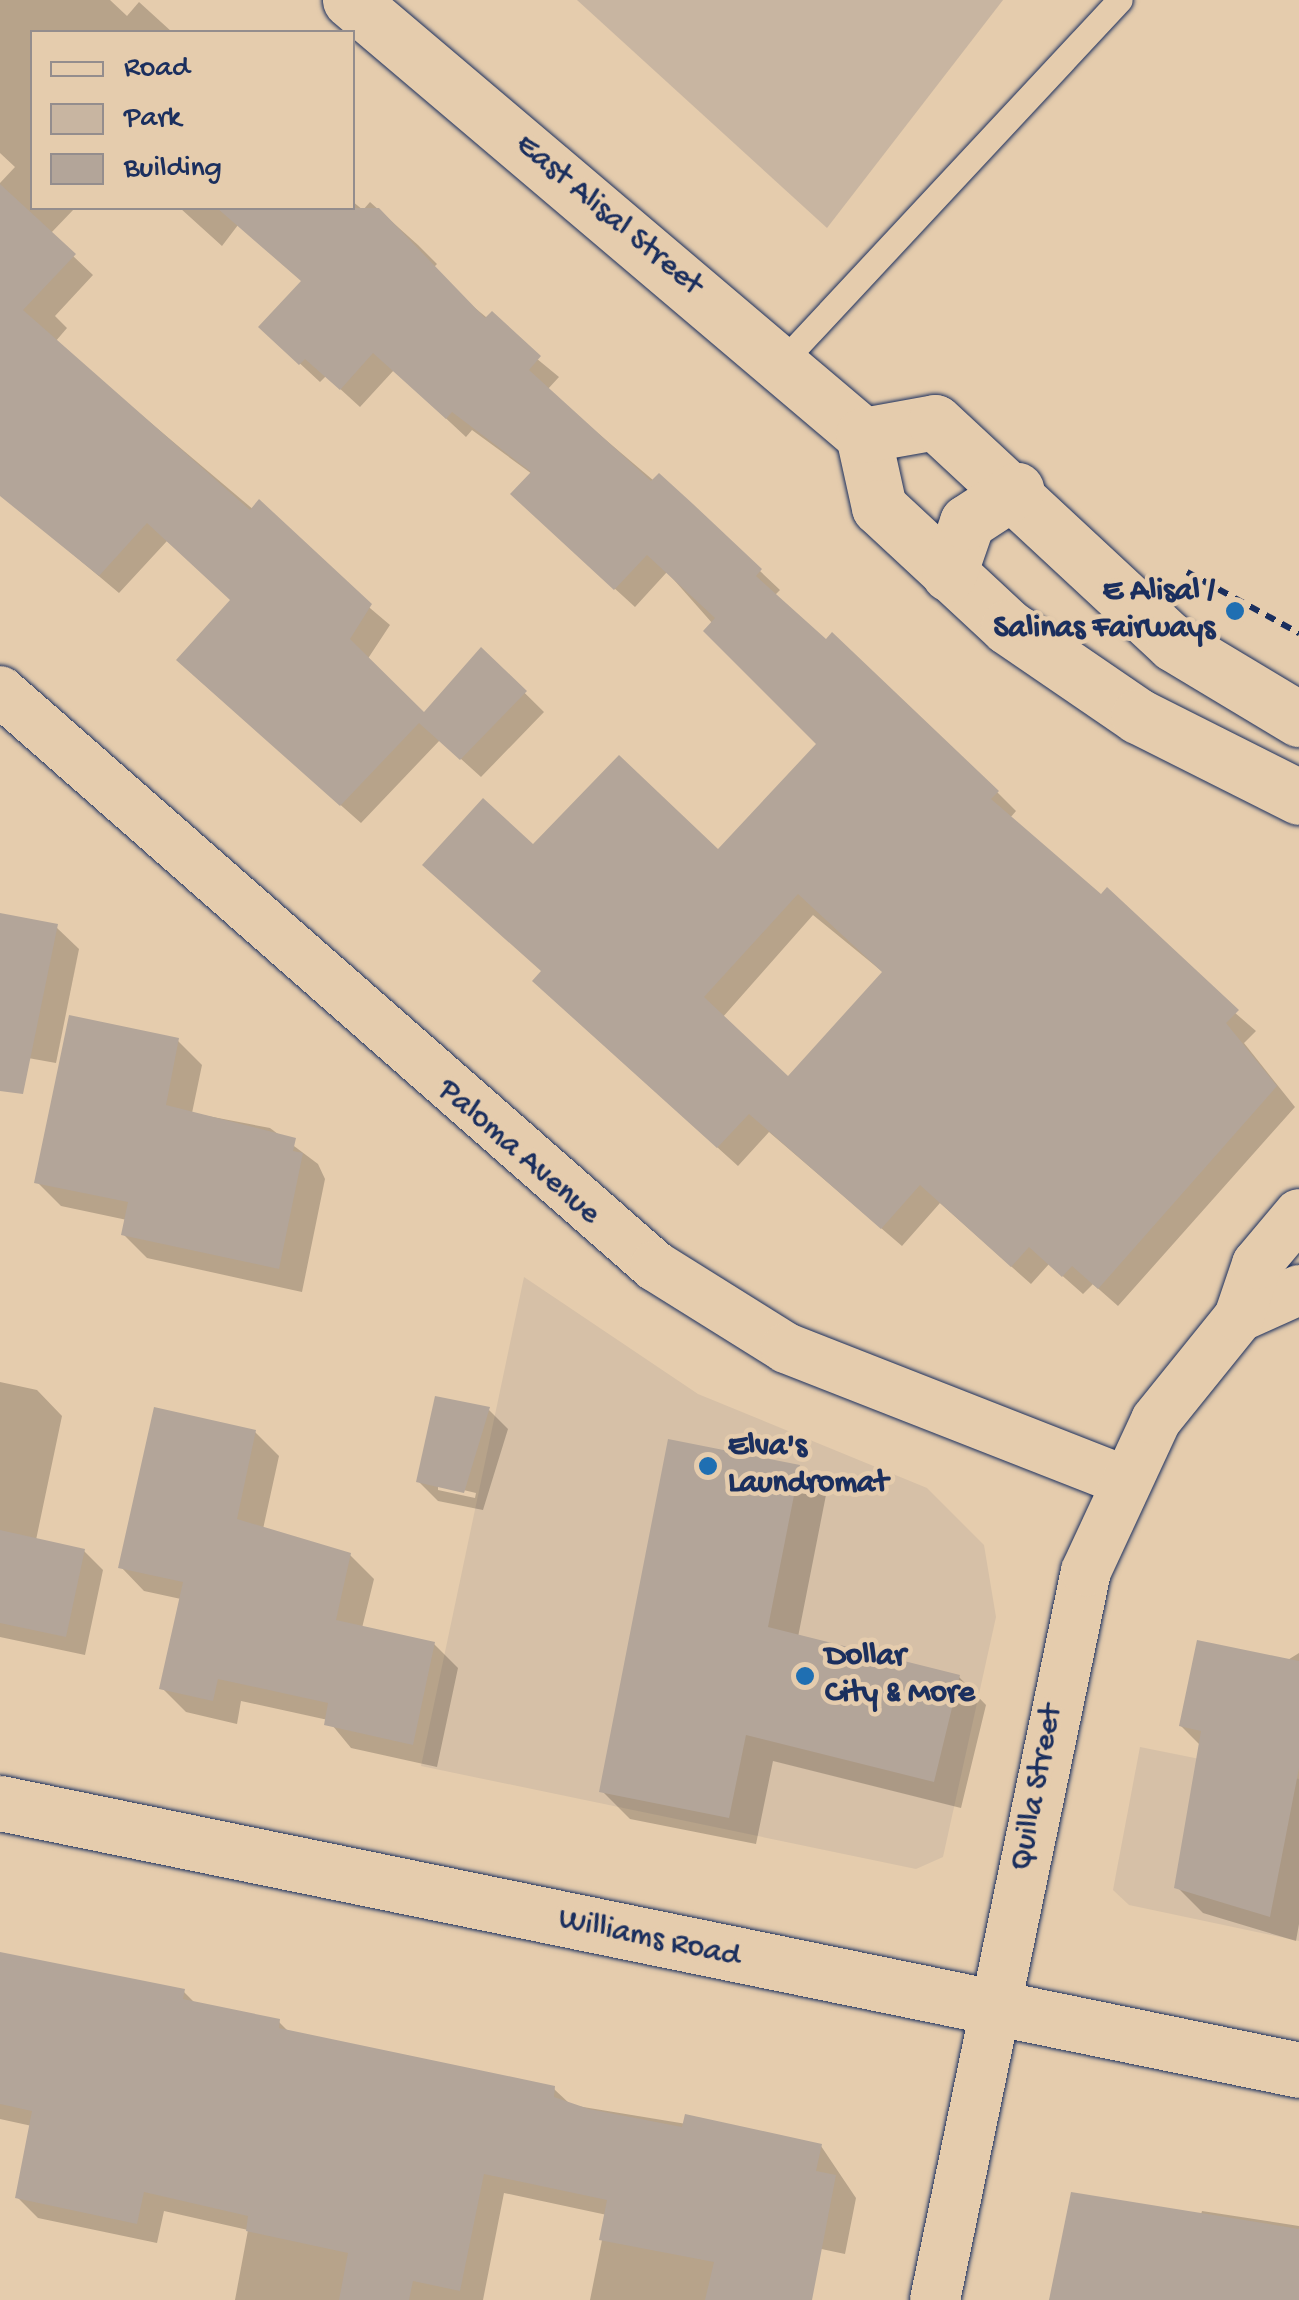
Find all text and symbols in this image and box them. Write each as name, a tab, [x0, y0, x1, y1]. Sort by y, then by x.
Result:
legend	[30, 30, 355, 210]
text: Road	[124, 52, 190, 87]
text: Park	[124, 102, 181, 137]
street label: East Alisal Street	[507, 127, 709, 305]
text: Building	[124, 152, 222, 187]
place label: E Alisal / Salinas Fairways	[994, 574, 1215, 649]
marker: E Alisal / Salinas Fairways	[1224, 600, 1246, 622]
street label: Paloma Avenue	[429, 1072, 607, 1234]
place label: Elva's Laundromat	[728, 1429, 888, 1504]
marker: Elva's Laundromat	[697, 1455, 719, 1477]
place label: Dollar City & More	[825, 1639, 975, 1714]
marker: Dollar City & More	[794, 1665, 816, 1687]
street label: Quilla Street	[1003, 1702, 1073, 1874]
street label: Williams Road	[555, 1901, 743, 1977]

